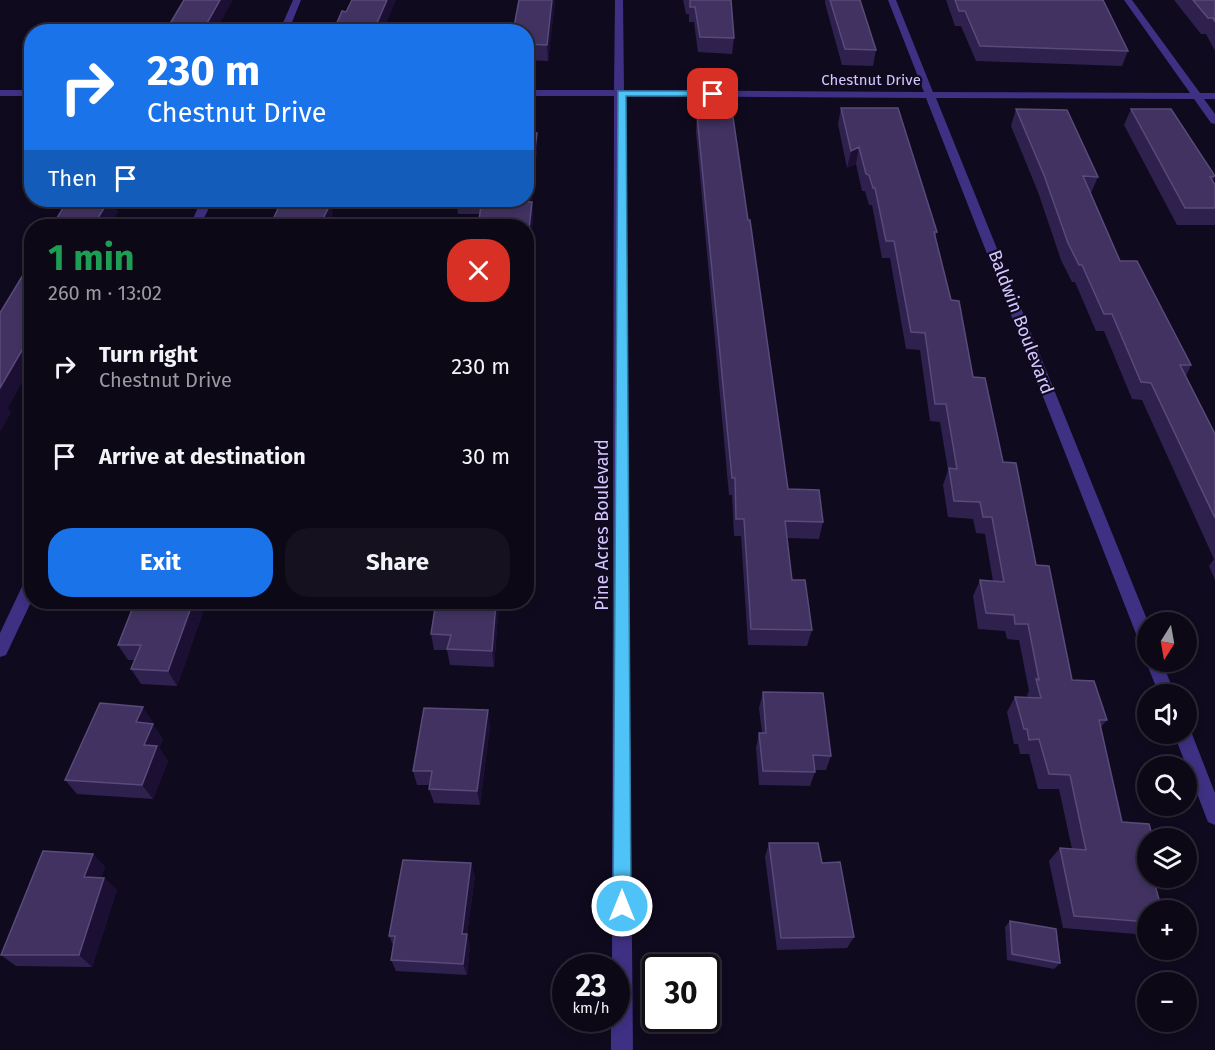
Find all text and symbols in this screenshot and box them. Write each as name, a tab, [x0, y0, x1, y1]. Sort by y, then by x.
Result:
text: 230 m	[147, 46, 260, 96]
icon: right	[48, 48, 126, 126]
pin	[687, 68, 738, 119]
street label: Chestnut Drive	[821, 71, 921, 89]
icon: arrive	[696, 77, 729, 110]
text: Chestnut Drive	[147, 97, 327, 129]
icon: arrive	[109, 162, 142, 195]
text: Then	[48, 165, 97, 192]
text: 1 min	[48, 236, 135, 280]
button: close	[447, 239, 510, 302]
street label: Baldwin Boulevard	[983, 247, 1059, 397]
text: 260 m · 13:02	[48, 281, 162, 305]
text: Turn right	[99, 341, 198, 368]
icon: right	[48, 350, 81, 383]
text: 230 m	[451, 353, 510, 380]
text: Chestnut Drive	[99, 368, 232, 392]
street label: Pine Acres Boulevard	[591, 439, 613, 611]
icon: arrive	[48, 440, 81, 473]
text: Arrive at destination	[99, 443, 306, 470]
text: 30 m	[462, 443, 510, 470]
button: Exit	[48, 528, 273, 597]
button: Share	[285, 528, 510, 597]
north arrow	[1137, 612, 1197, 672]
map controls	[1137, 612, 1197, 1032]
button: sound	[1137, 684, 1197, 744]
button: search	[1137, 756, 1197, 816]
button: layers	[1137, 828, 1197, 888]
position arrow	[590, 874, 654, 938]
button: +	[1137, 900, 1197, 960]
speed limit sign: 30	[642, 954, 720, 1032]
text: 23	[576, 968, 606, 1004]
button: −	[1137, 972, 1197, 1032]
text: km/h	[572, 999, 610, 1017]

